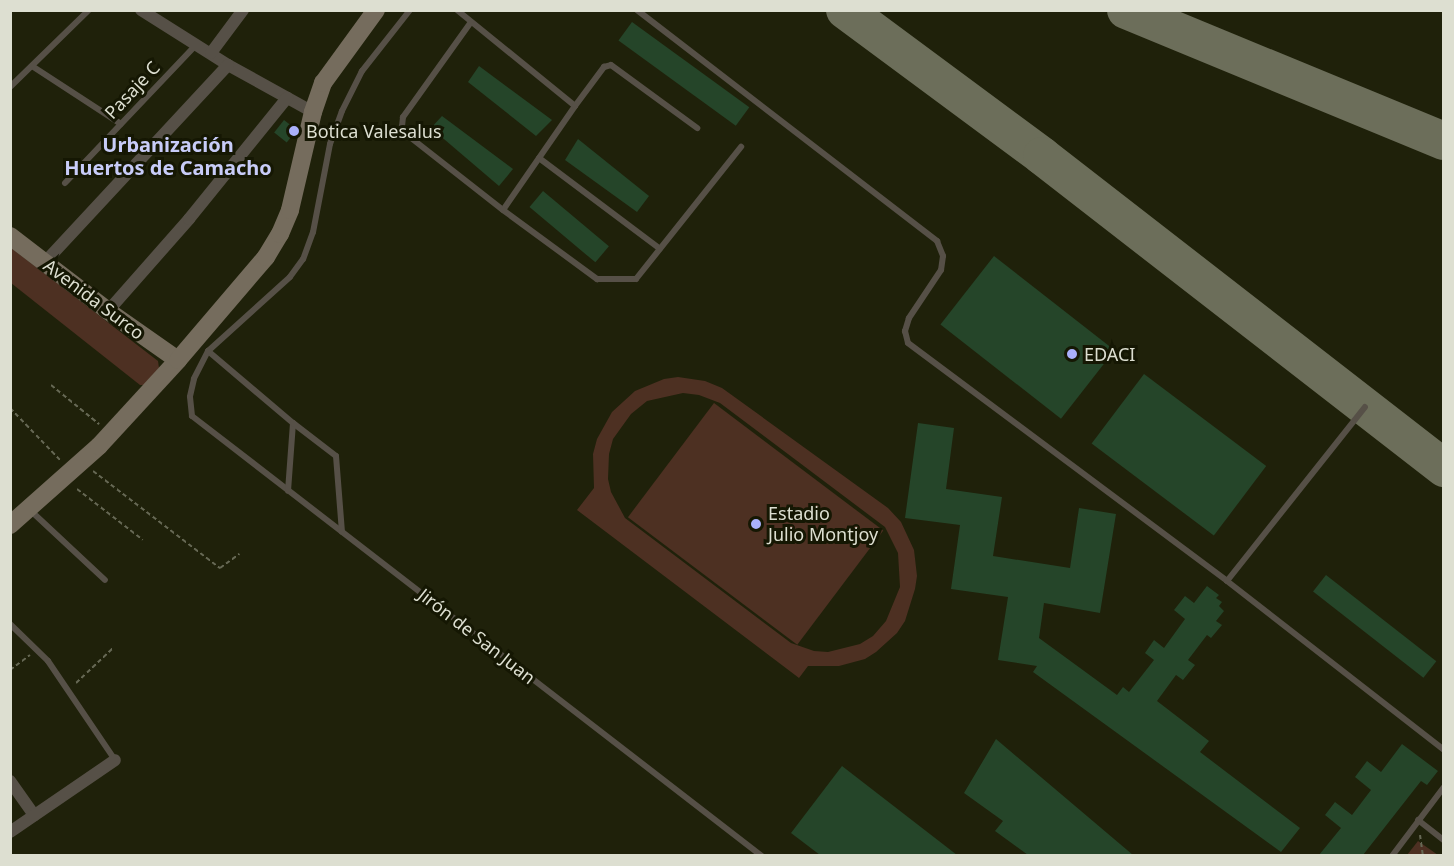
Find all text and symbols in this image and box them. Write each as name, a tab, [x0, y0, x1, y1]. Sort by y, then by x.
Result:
street label: Pasaje C	[100, 57, 164, 123]
place label: Botica Valesalus	[306, 120, 442, 142]
marker: Botica Valesalus	[287, 124, 301, 138]
district label: Urbanización Huertos de Camacho	[64, 132, 272, 179]
street label: Avenida Surco	[40, 254, 148, 344]
place label: EDACI	[1084, 343, 1135, 365]
marker: EDACI	[1065, 347, 1079, 361]
place label: Estadio Julio Montjoy	[768, 503, 878, 546]
marker: Estadio Julio Montjoy	[749, 517, 763, 531]
street label: Jirón de San Juan	[414, 584, 540, 688]

